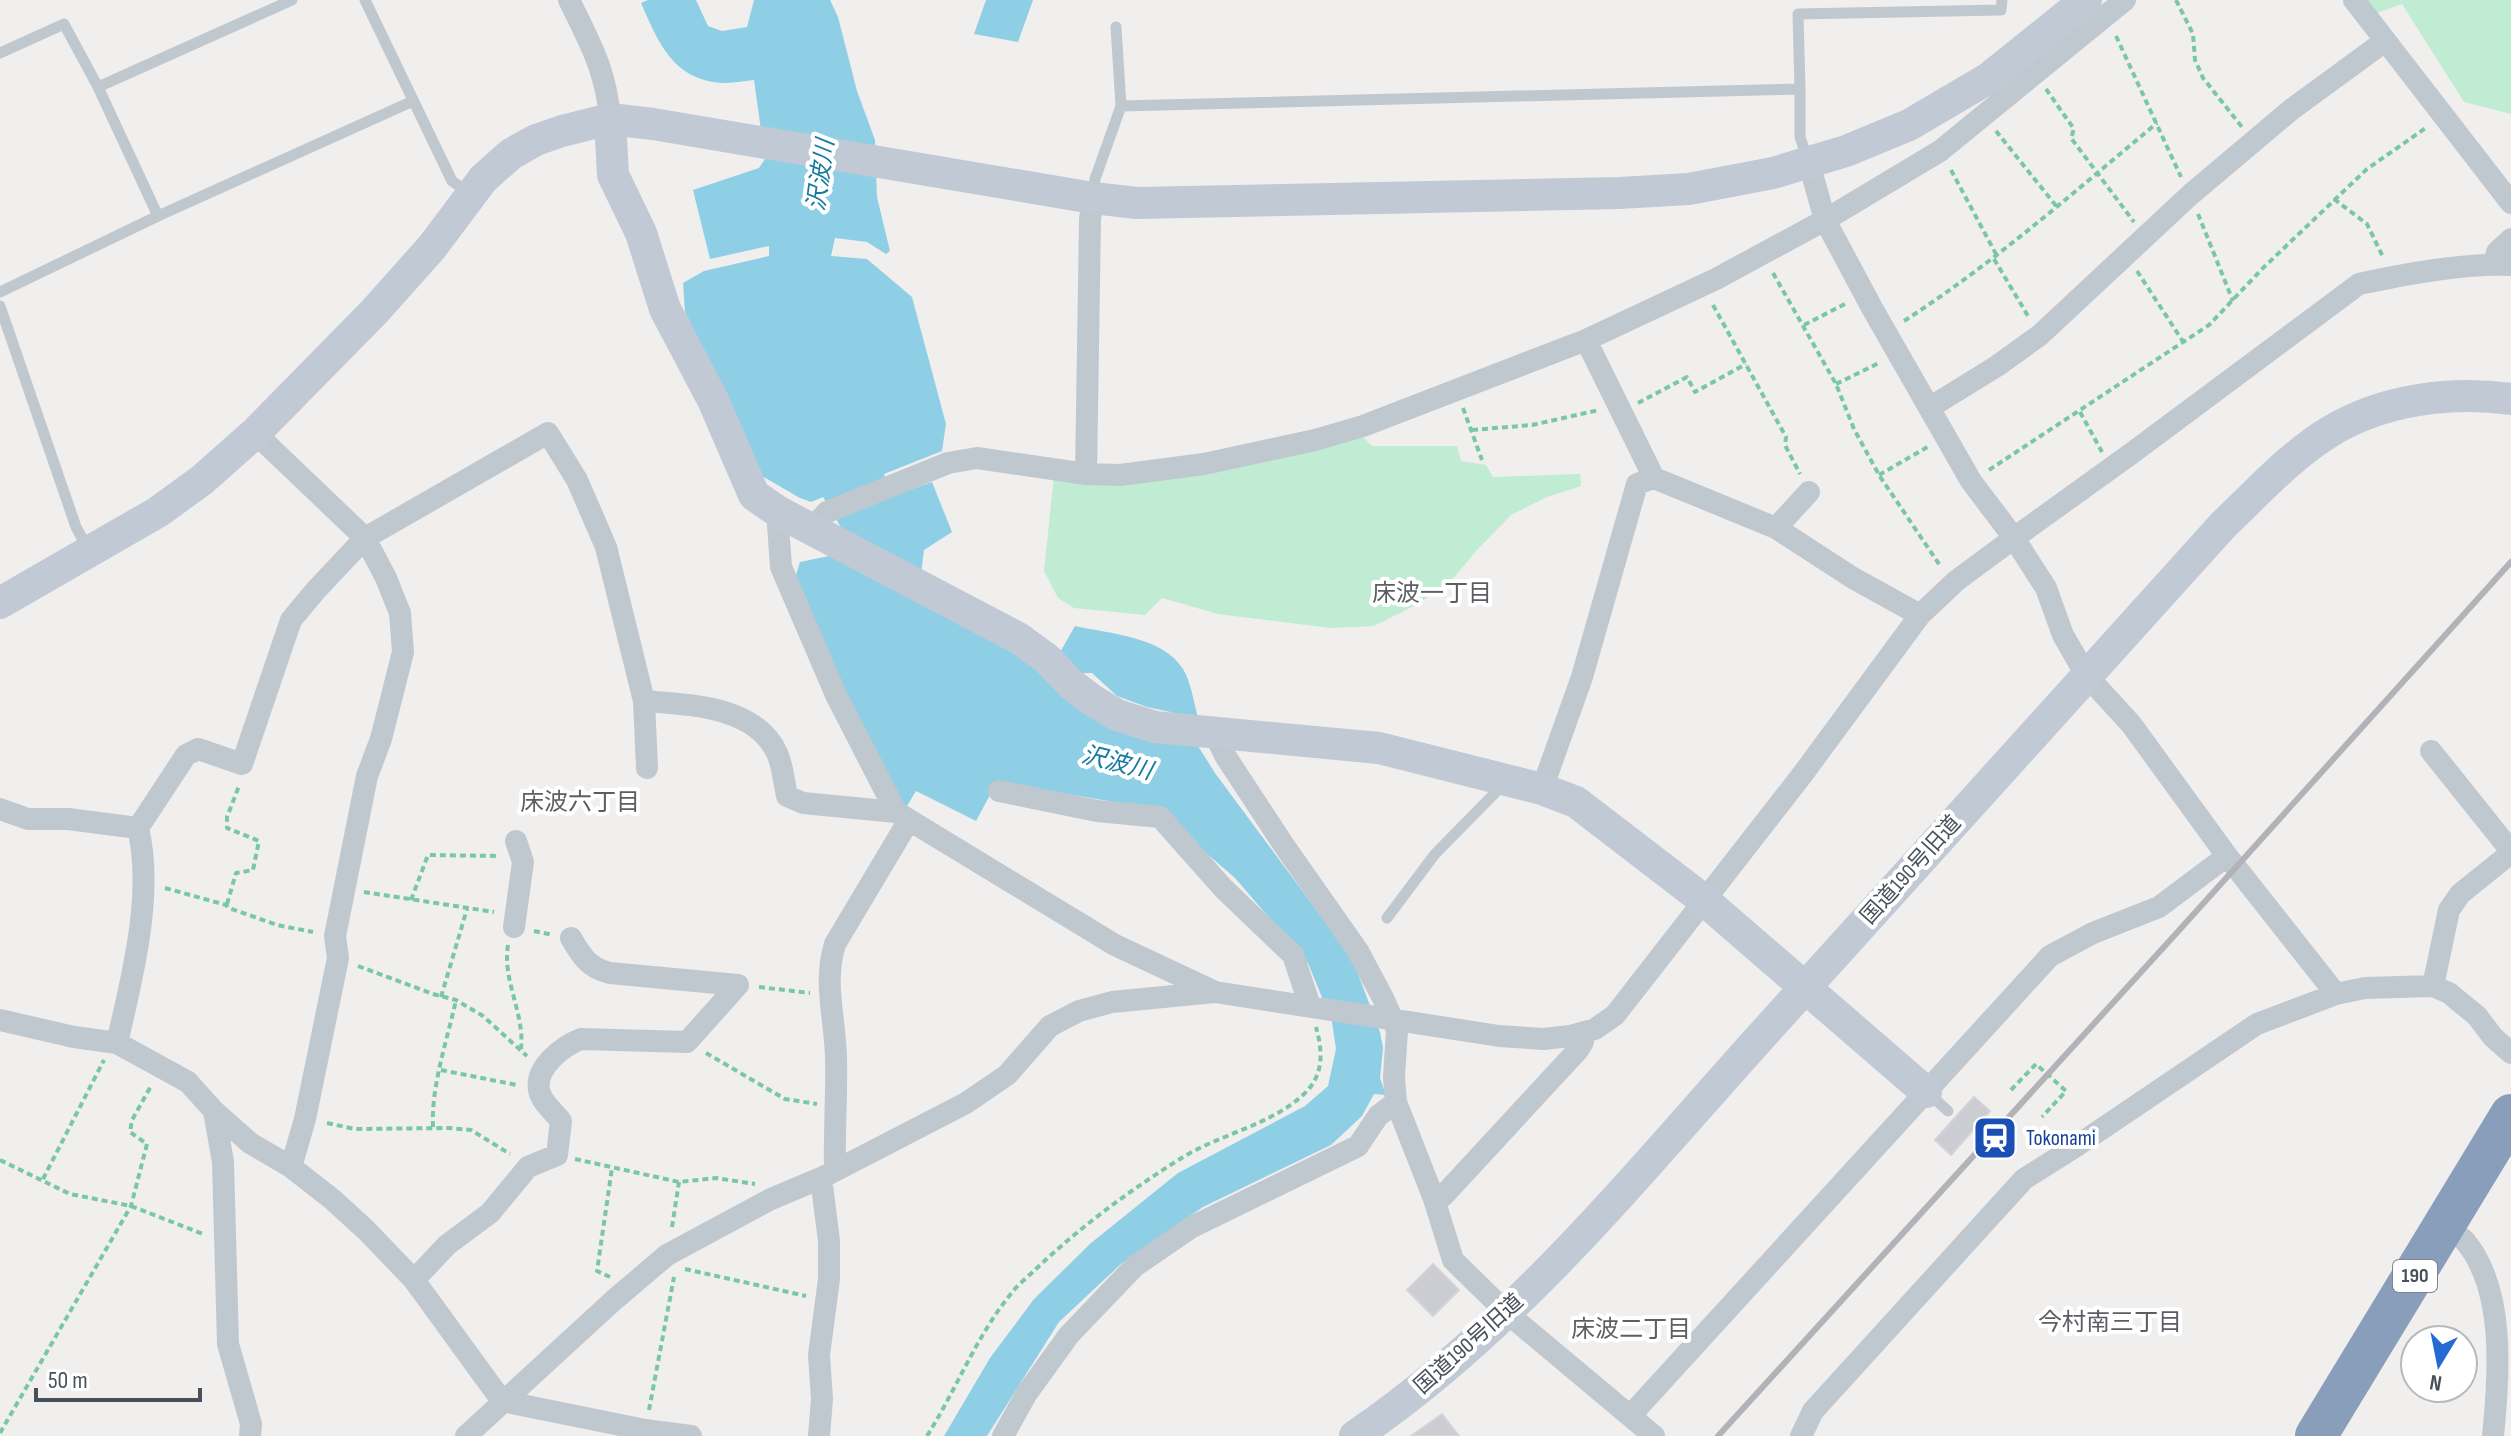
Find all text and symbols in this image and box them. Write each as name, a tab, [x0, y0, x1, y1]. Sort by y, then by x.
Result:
water label: 沢波川	[802, 134, 841, 213]
district label: 床波一丁目	[1372, 579, 1492, 608]
water label: 沢波川	[1079, 740, 1158, 787]
district label: 床波六丁目	[520, 788, 640, 817]
street label: 国道190号旧道	[1855, 810, 1967, 930]
station icon: Tokonami	[1971, 1114, 2019, 1162]
place label: Tokonami	[2026, 1125, 2096, 1152]
road number: 190	[2393, 1260, 2437, 1292]
street label: 国道190号旧道	[1409, 1288, 1529, 1400]
district label: 今村南三丁目	[2038, 1308, 2182, 1337]
district label: 床波二丁目	[1571, 1315, 1691, 1344]
north arrow	[2399, 1324, 2479, 1404]
scale bar	[36, 1352, 200, 1402]
text: 50 m	[48, 1366, 88, 1395]
text: N	[2428, 1368, 2444, 1397]

